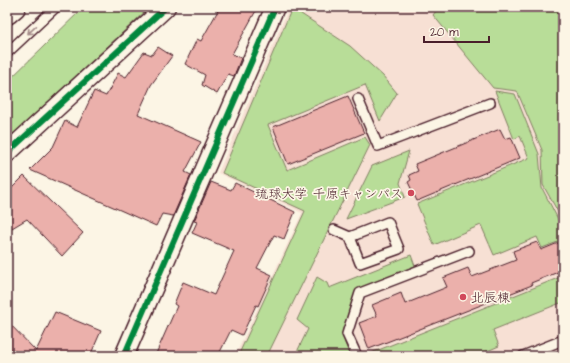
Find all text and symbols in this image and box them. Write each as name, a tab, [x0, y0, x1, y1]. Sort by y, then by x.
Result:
scale bar	[424, 18, 489, 44]
text: 20 m	[430, 24, 459, 41]
one-way arrow	[27, 25, 37, 35]
place label: 琉球大学 千原キャンパス	[255, 185, 403, 203]
marker: 琉球大学 千原キャンパス	[406, 188, 416, 198]
place label: 北辰棟	[471, 289, 510, 307]
marker: 北辰棟	[458, 292, 468, 302]

